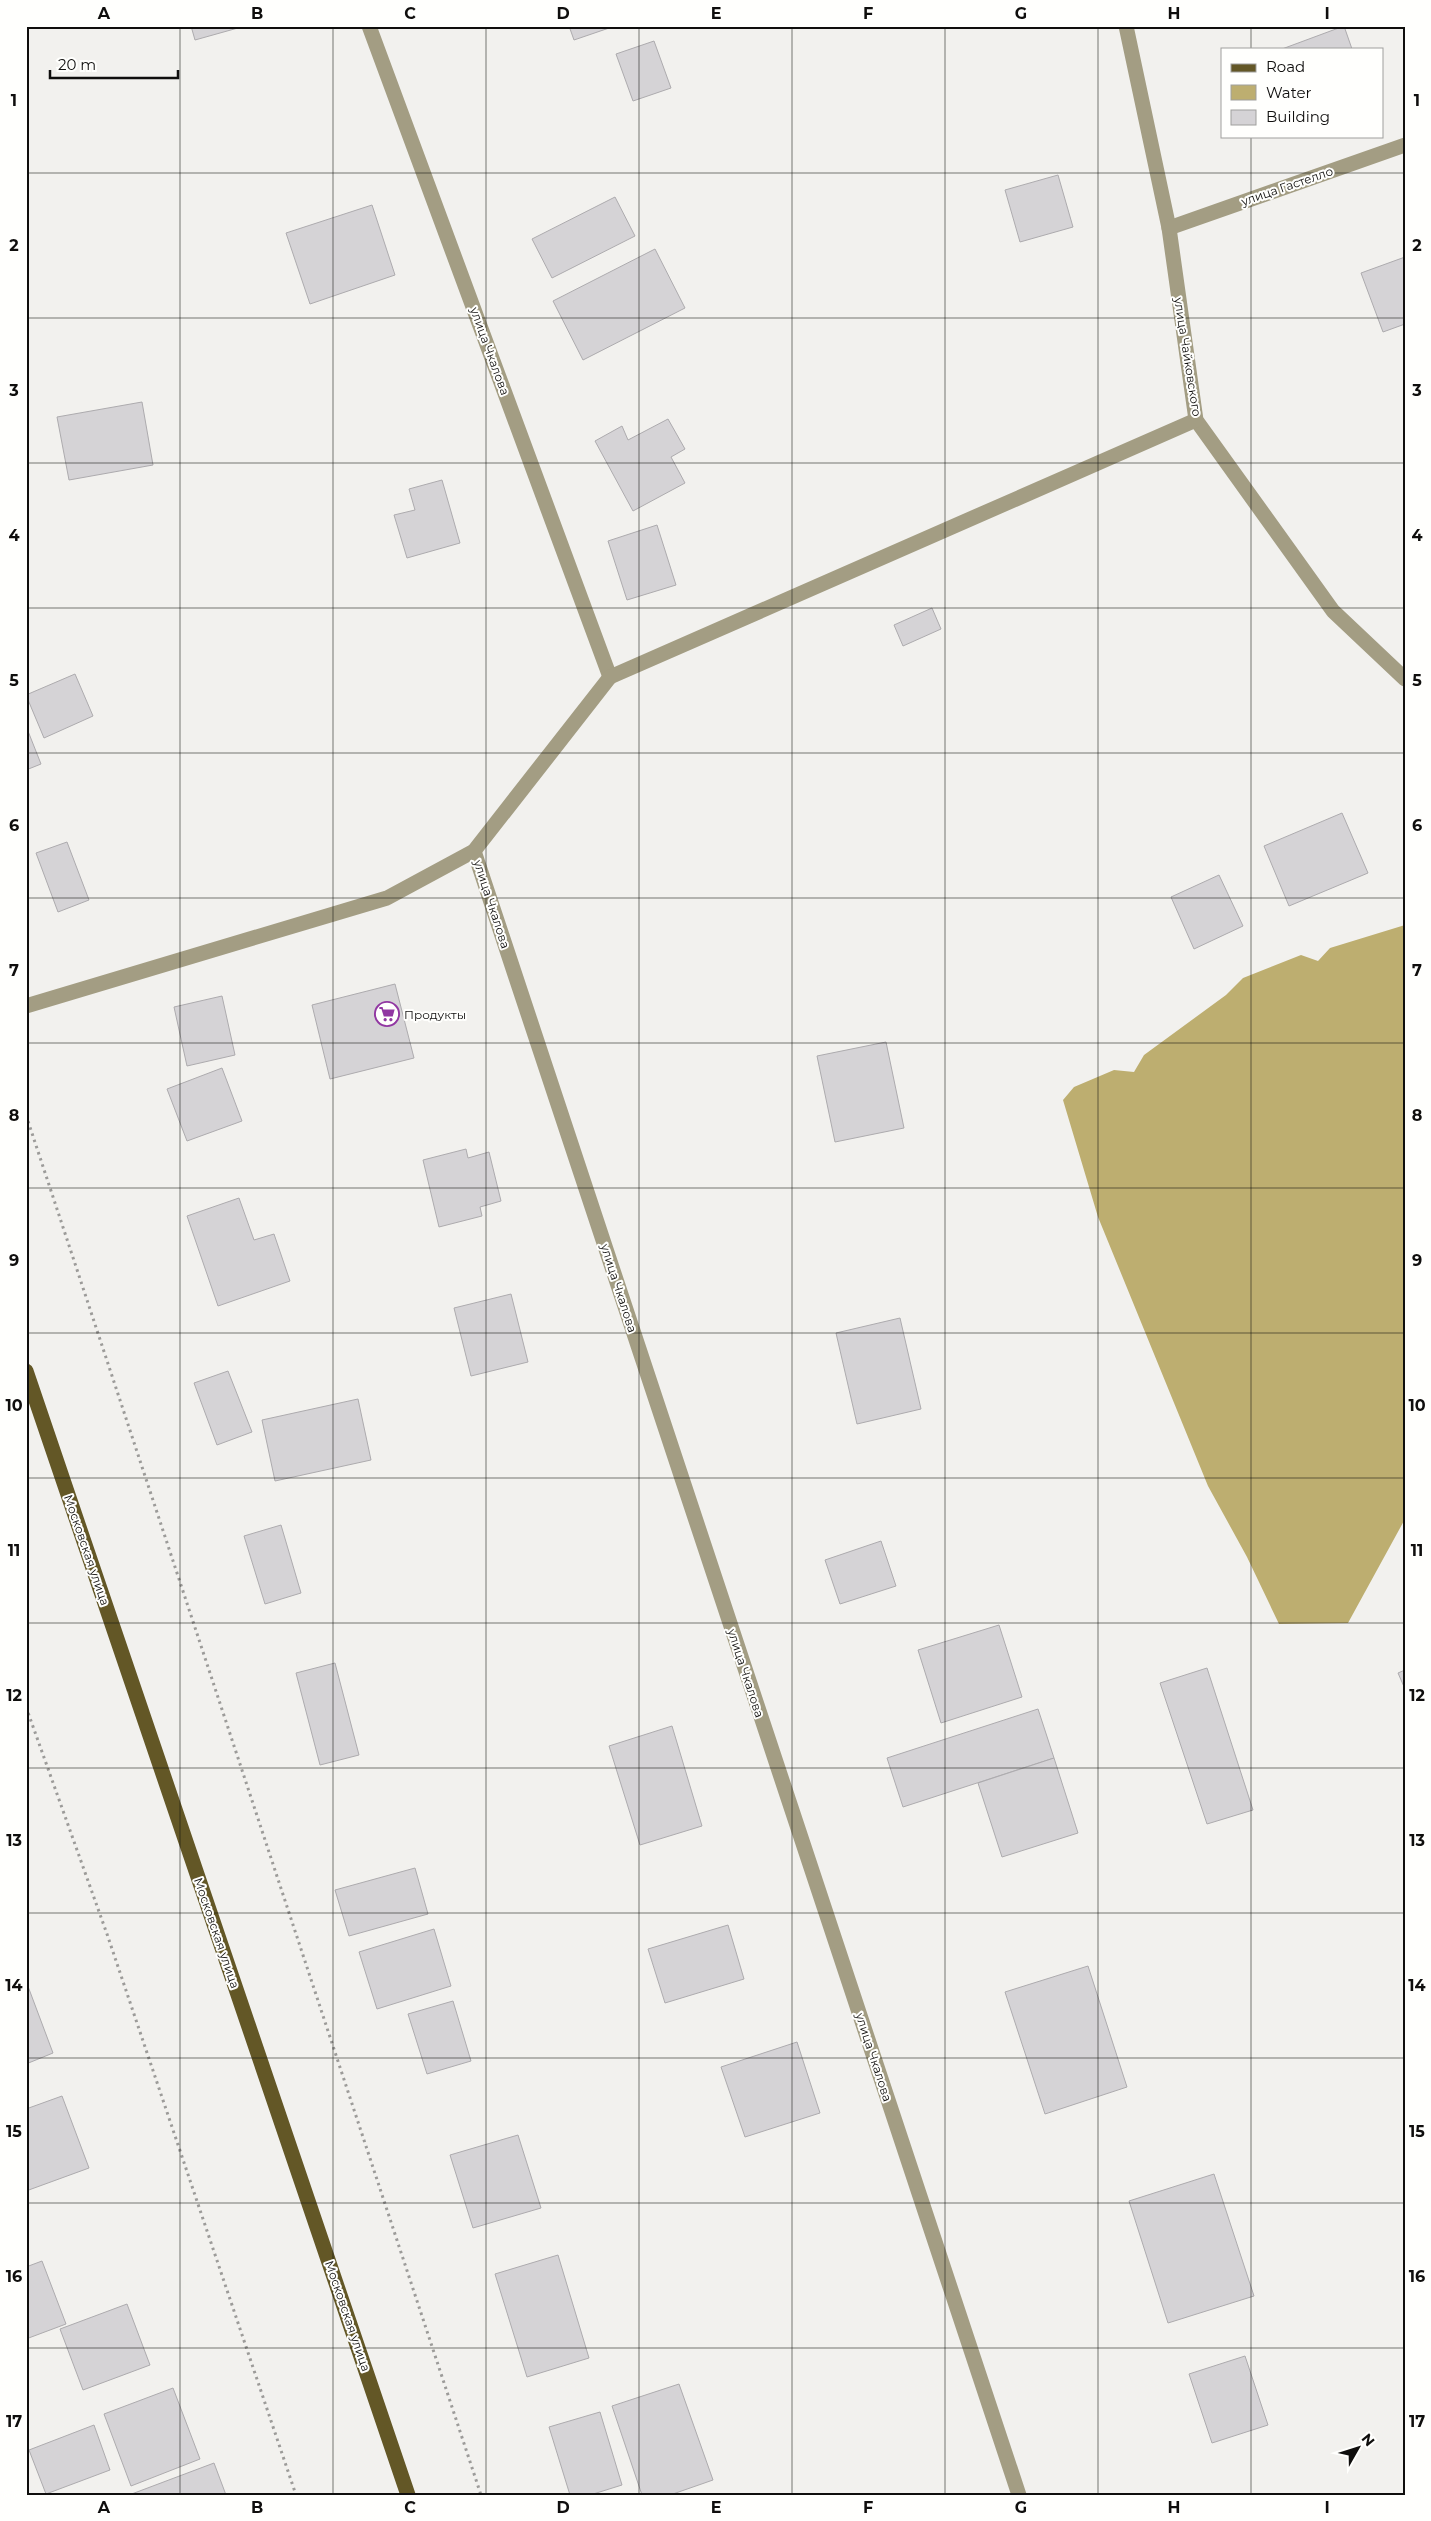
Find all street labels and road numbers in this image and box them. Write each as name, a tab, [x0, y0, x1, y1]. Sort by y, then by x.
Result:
street label: улица Гастелло	[1238, 163, 1335, 209]
street label: улица Чайковского	[1171, 295, 1205, 418]
street label: улица Чкалова	[467, 304, 513, 397]
street label: улица Чкалова	[470, 857, 513, 950]
street label: улица Чкалова	[597, 1241, 640, 1334]
street label: Московская улица	[61, 1493, 113, 1607]
street label: улица Чкалова	[724, 1626, 767, 1719]
street label: Московская улица	[191, 1876, 243, 1990]
street label: улица Чкалова	[852, 2010, 895, 2103]
street label: Московская улица	[322, 2259, 374, 2373]

